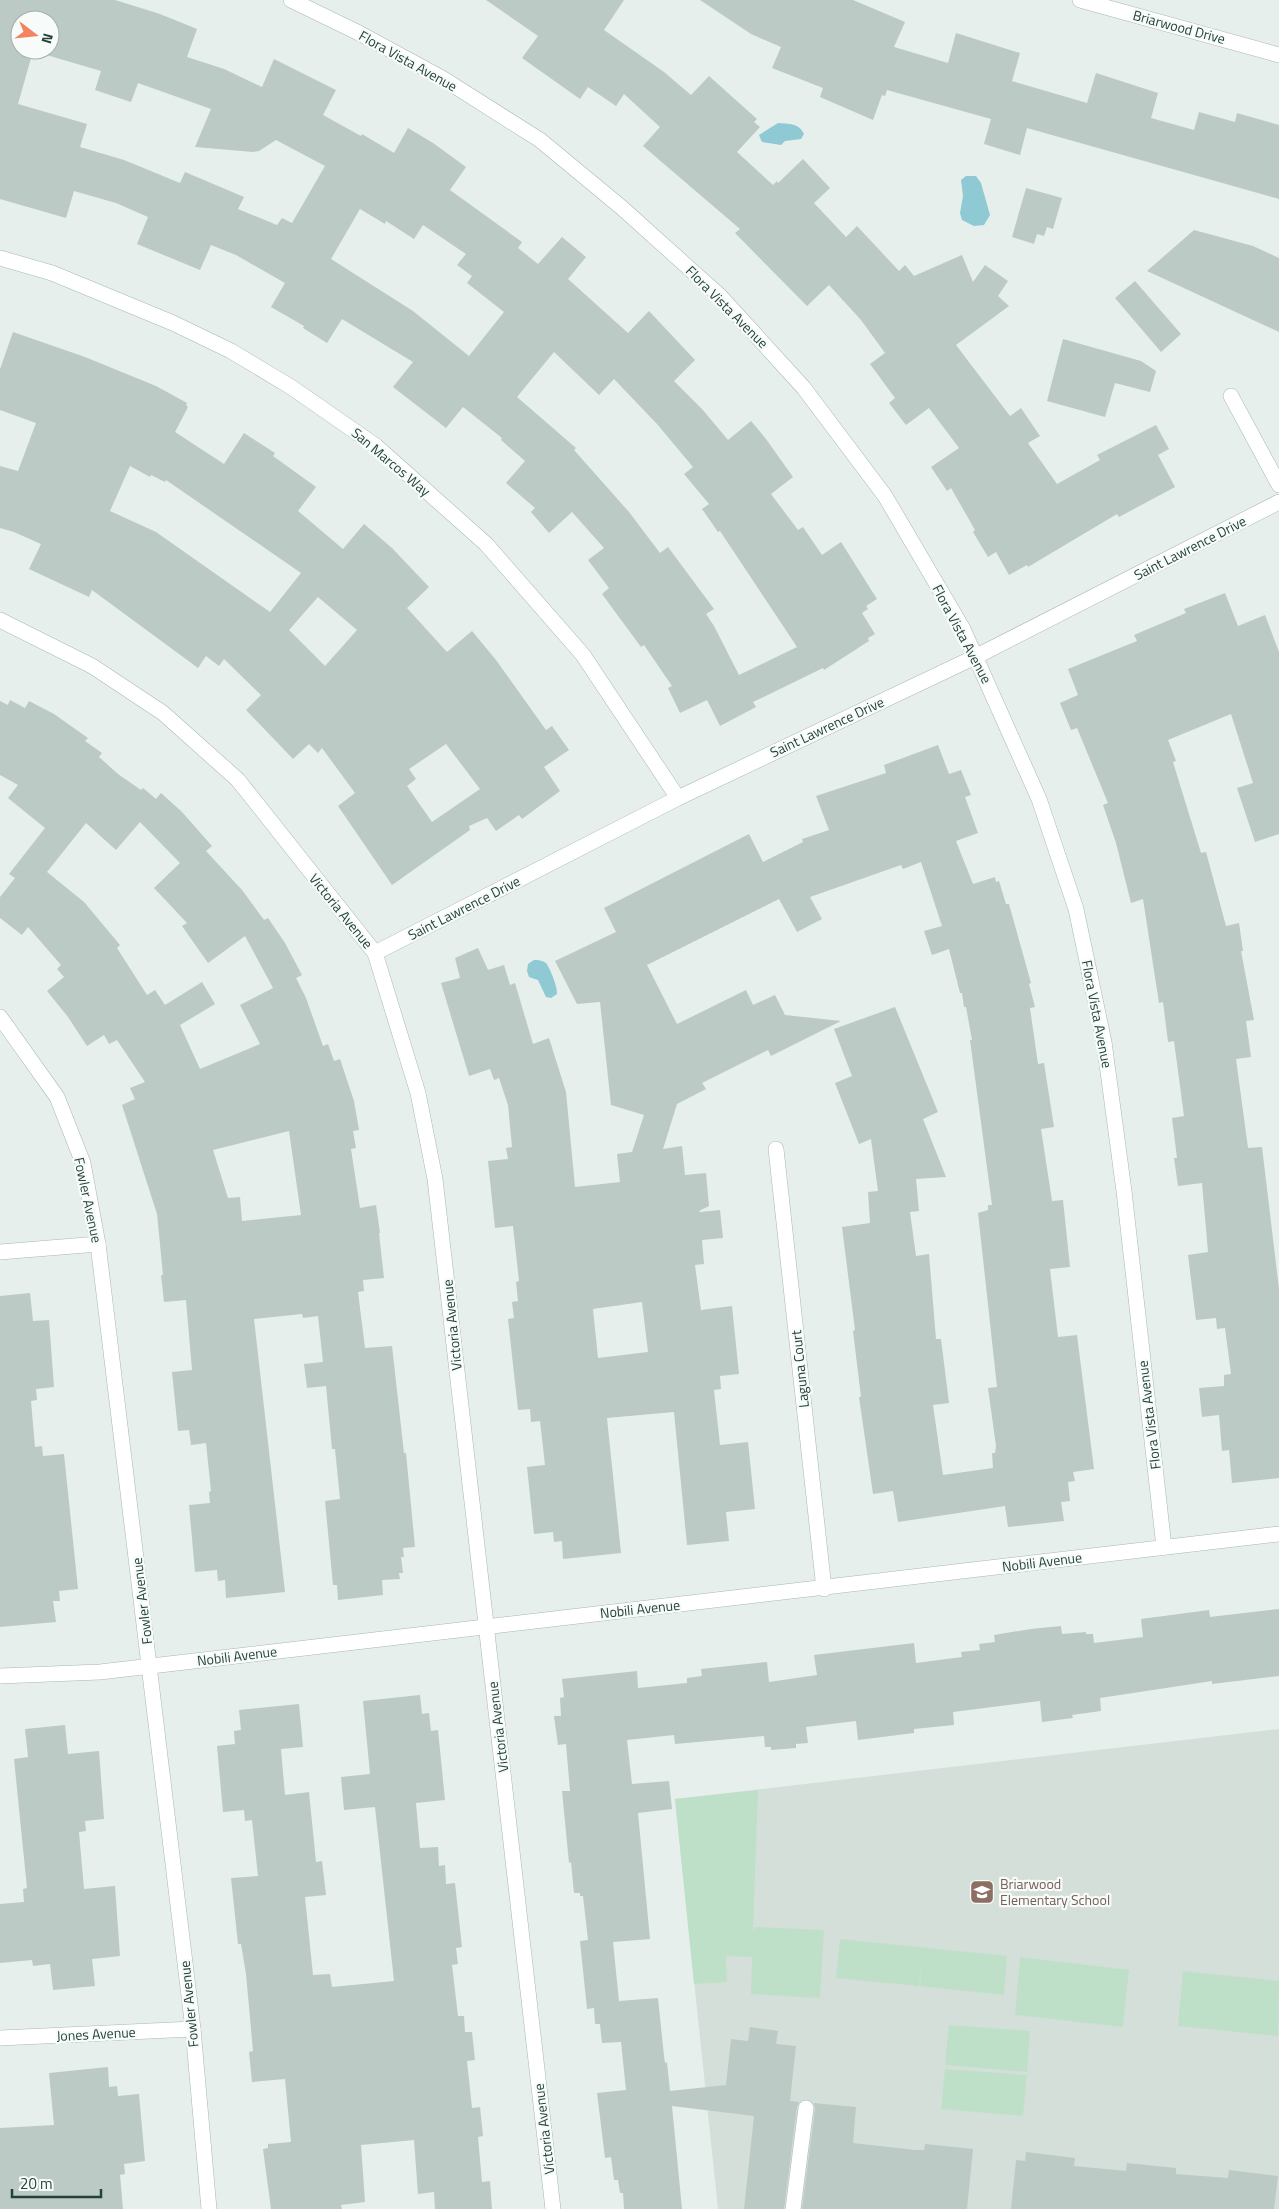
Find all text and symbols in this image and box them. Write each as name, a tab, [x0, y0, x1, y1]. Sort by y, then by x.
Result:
street label: Briarwood Drive	[1131, 4, 1228, 49]
north arrow	[10, 10, 60, 60]
street label: Flora Vista Avenue	[355, 25, 461, 96]
text: N	[37, 31, 59, 46]
street label: Flora Vista Avenue	[681, 261, 773, 353]
street label: San Marcos Way	[347, 422, 436, 501]
street label: Saint Lawrence Drive	[1130, 510, 1250, 585]
street label: Flora Vista Avenue	[927, 581, 997, 687]
street label: Saint Lawrence Drive	[766, 691, 887, 762]
street label: Victoria Avenue	[304, 869, 378, 953]
street label: Saint Lawrence Drive	[404, 870, 524, 945]
street label: Flora Vista Avenue	[1077, 958, 1118, 1070]
street label: Fowler Avenue	[69, 1155, 108, 1245]
street label: Victoria Avenue	[436, 1278, 467, 1372]
street label: Laguna Court	[785, 1329, 814, 1409]
street label: Flora Vista Avenue	[1131, 1359, 1166, 1471]
street label: Nobili Avenue	[1001, 1546, 1083, 1577]
street label: Fowler Avenue	[126, 1557, 157, 1646]
street label: Nobili Avenue	[599, 1594, 681, 1623]
street label: Nobili Avenue	[196, 1640, 278, 1671]
street label: Victoria Avenue	[482, 1680, 513, 1774]
place label: Briarwood Elementary School	[1000, 1873, 1110, 1910]
school or university icon: Briarwood Elementary School	[969, 1879, 995, 1905]
street label: Fowler Avenue	[174, 1960, 203, 2048]
street label: Jones Avenue	[56, 2021, 136, 2046]
street label: Victoria Avenue	[528, 2082, 559, 2176]
scale bar	[12, 2166, 101, 2198]
text: 20 m	[20, 2172, 53, 2195]

